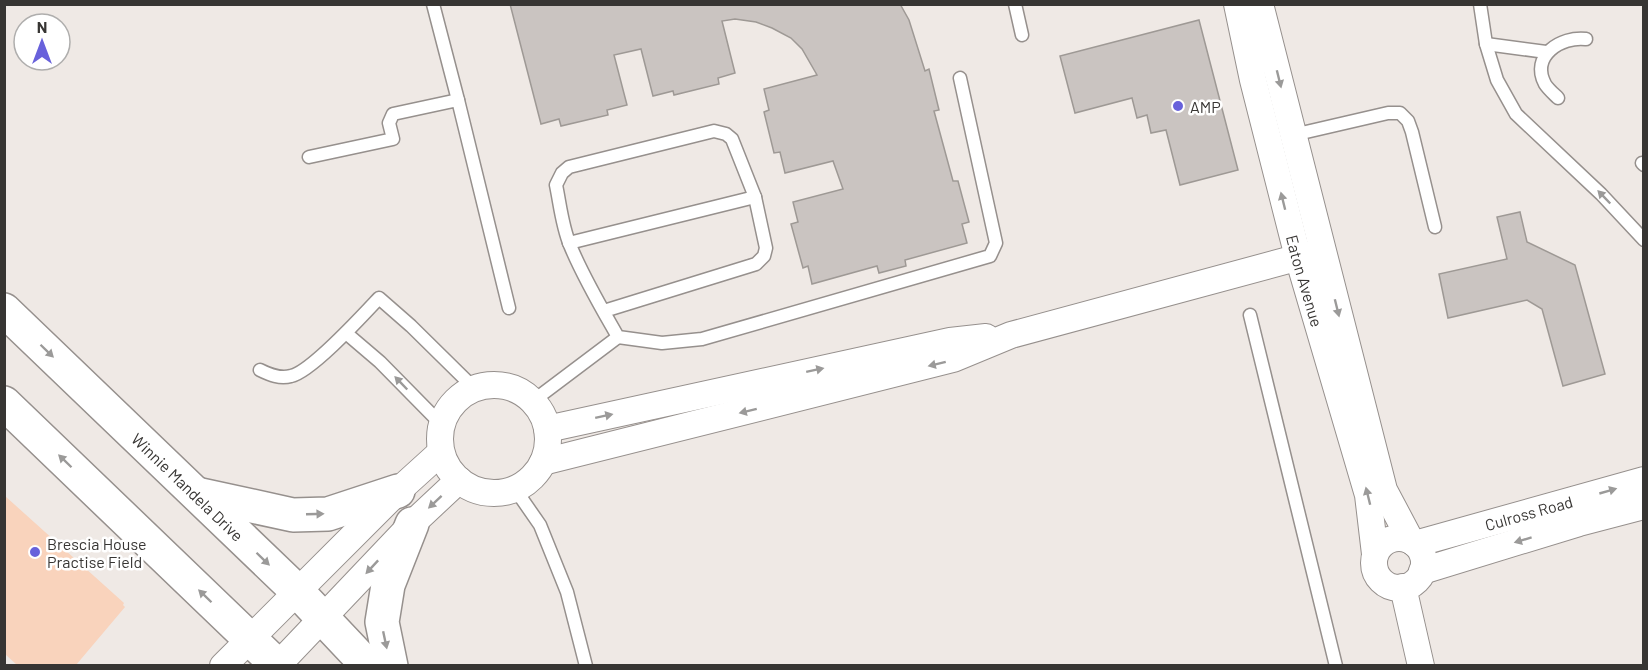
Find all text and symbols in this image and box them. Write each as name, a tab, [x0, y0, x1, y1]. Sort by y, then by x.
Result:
north arrow	[12, 12, 72, 72]
text: N	[37, 17, 47, 36]
one-way arrow	[1275, 70, 1285, 88]
place label: AMP	[1190, 97, 1221, 116]
marker: AMP	[1171, 99, 1185, 113]
one-way arrow	[1597, 190, 1611, 205]
one-way arrow	[1278, 191, 1288, 210]
street label: Eaton Avenue	[1283, 233, 1327, 329]
one-way arrow	[1332, 299, 1342, 317]
one-way arrow	[39, 344, 54, 358]
one-way arrow	[928, 359, 946, 369]
one-way arrow	[806, 365, 825, 374]
one-way arrow	[394, 375, 408, 390]
one-way arrow	[738, 406, 757, 416]
one-way arrow	[595, 411, 614, 421]
street label: Winnie Mandela Drive	[128, 429, 248, 544]
one-way arrow	[58, 455, 73, 468]
one-way arrow	[1599, 485, 1617, 495]
one-way arrow	[1362, 487, 1372, 506]
street label: Culross Road	[1483, 491, 1575, 534]
one-way arrow	[428, 495, 443, 508]
one-way arrow	[305, 510, 324, 519]
place label: Brescia House Practise Field	[47, 534, 147, 571]
one-way arrow	[1514, 536, 1532, 545]
marker: Brescia House Practise Field	[28, 545, 42, 559]
one-way arrow	[256, 551, 270, 565]
one-way arrow	[366, 559, 379, 574]
one-way arrow	[198, 589, 213, 603]
one-way arrow	[381, 631, 391, 649]

